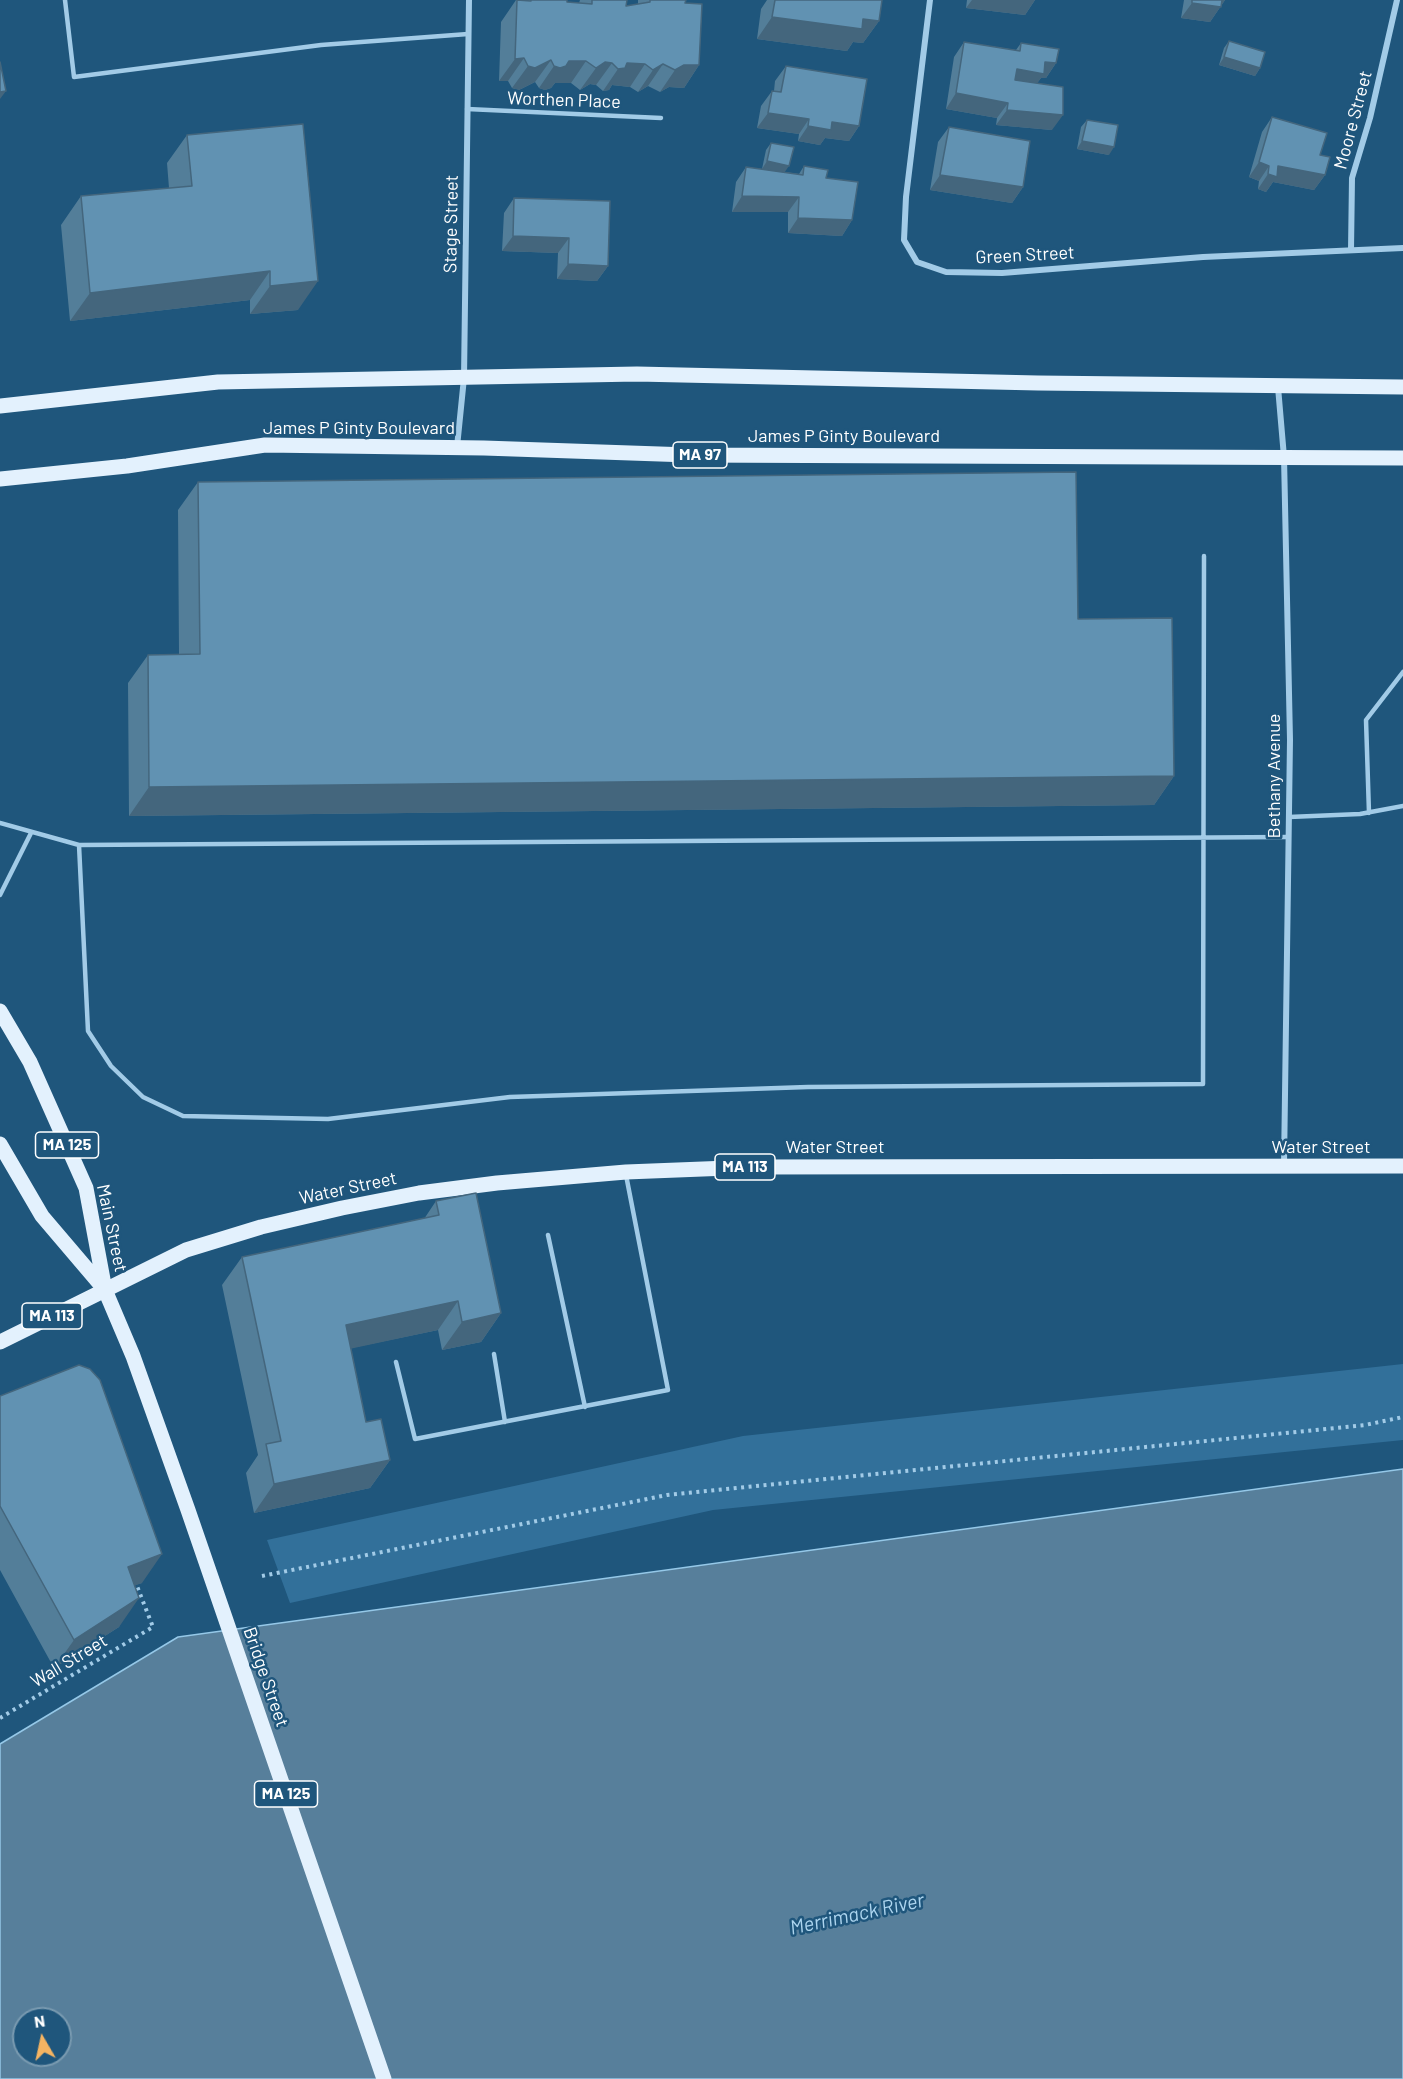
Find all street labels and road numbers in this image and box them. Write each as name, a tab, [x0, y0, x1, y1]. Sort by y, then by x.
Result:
street label: Moore Street	[1329, 68, 1377, 172]
street label: Worthen Place	[507, 87, 621, 113]
street label: Stage Street	[439, 175, 463, 273]
street label: Green Street	[975, 242, 1075, 268]
street label: James P Ginty Boulevard	[263, 417, 455, 439]
street label: James P Ginty Boulevard	[748, 425, 940, 447]
road number: MA 97	[673, 442, 727, 468]
street label: Bethany Avenue	[1263, 714, 1285, 838]
road number: MA 125	[36, 1132, 98, 1158]
street label: Water Street	[785, 1136, 885, 1158]
street label: Water Street	[1271, 1136, 1371, 1158]
road number: MA 113	[715, 1154, 775, 1180]
street label: Water Street	[297, 1167, 399, 1209]
street label: Main Street	[92, 1182, 132, 1274]
road number: MA 113	[22, 1303, 82, 1329]
street label: Bridge Street	[239, 1624, 293, 1730]
street label: Wall Street	[27, 1630, 111, 1692]
road number: MA 125	[254, 1781, 318, 1807]

